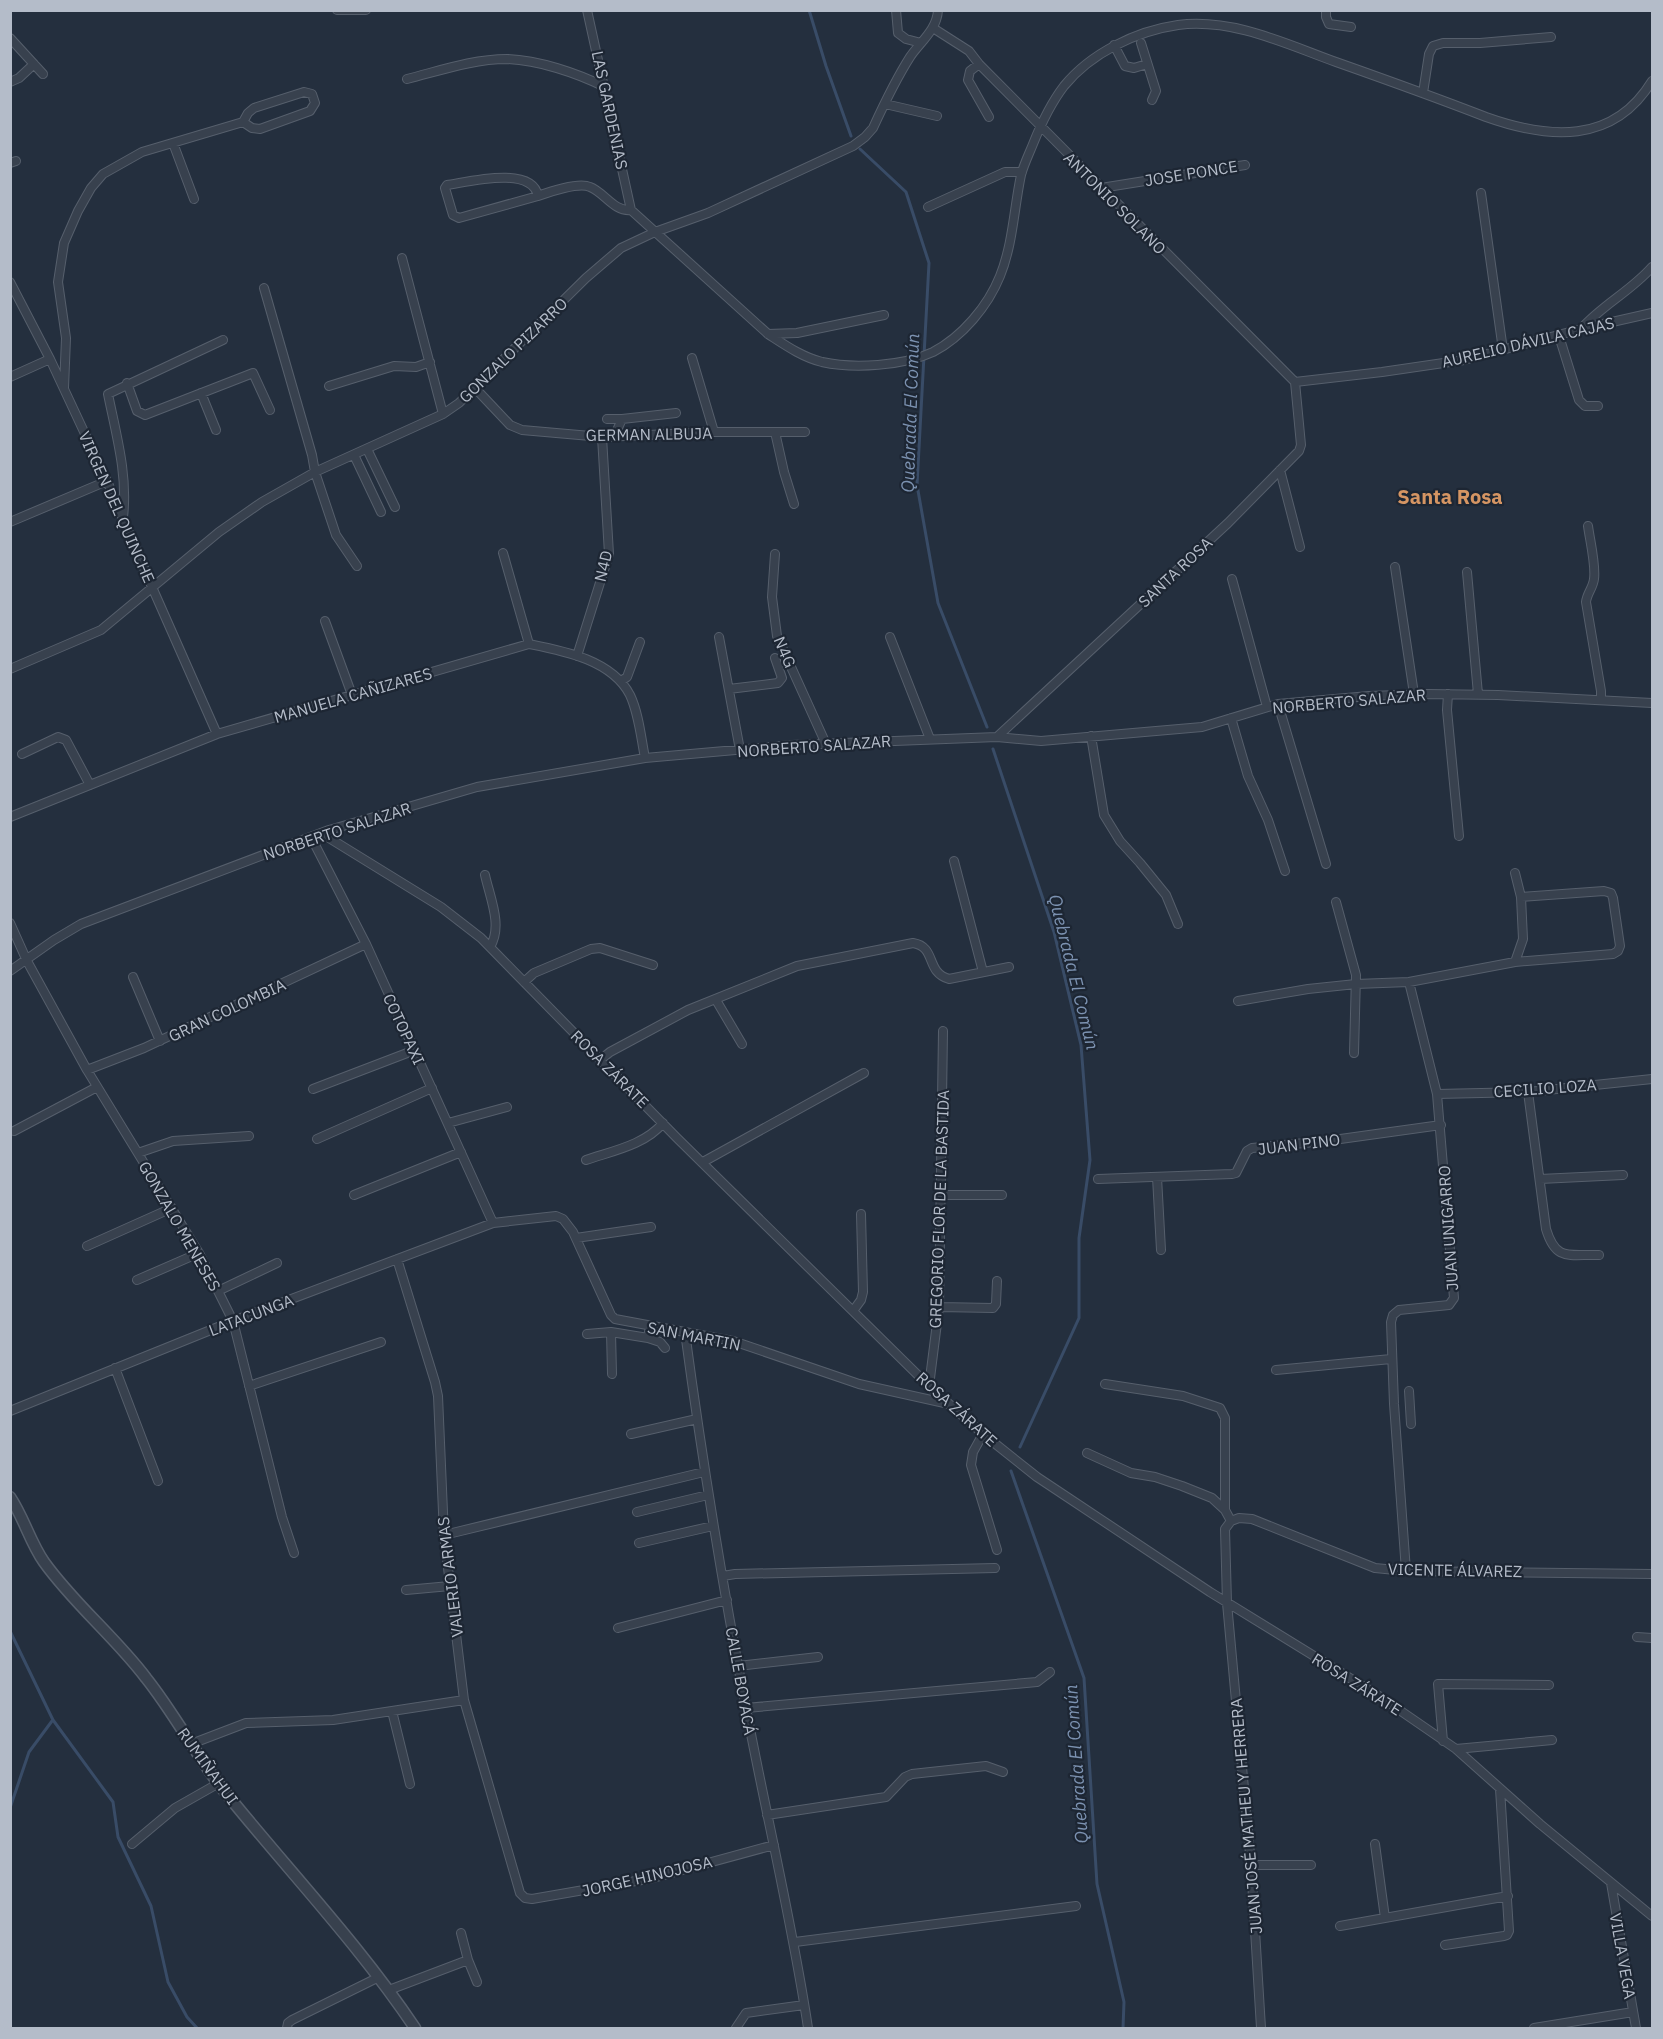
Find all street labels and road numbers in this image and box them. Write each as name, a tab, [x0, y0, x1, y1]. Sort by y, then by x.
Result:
street label: LAS GARDENIAS	[588, 49, 632, 171]
street label: ANTONIO SOLANO	[1060, 148, 1170, 258]
street label: JOSE PONCE	[1143, 156, 1239, 190]
street label: GONZALO PIZARRO	[455, 293, 571, 407]
street label: AURELIO DÁVILA CAJAS	[1440, 311, 1616, 372]
street label: GERMAN ALBUJA	[585, 423, 713, 445]
street label: VIRGEN DEL QUINCHE	[74, 428, 160, 586]
street label: SANTA ROSA	[1134, 533, 1216, 611]
street label: N4D	[590, 548, 616, 584]
street label: N4G	[770, 633, 800, 671]
street label: MANUELA CAÑIZARES	[272, 663, 434, 727]
street label: NORBERTO SALAZAR	[1271, 684, 1427, 718]
street label: NORBERTO SALAZAR	[736, 731, 892, 761]
street label: NORBERTO SALAZAR	[261, 798, 413, 864]
street label: GRAN COLOMBIA	[165, 974, 289, 1046]
street label: COTOPAXI	[379, 990, 429, 1068]
street label: ROSA ZÁRATE	[567, 1025, 654, 1112]
street label: CECILIO LOZA	[1493, 1074, 1597, 1102]
street label: GREGORIO FLOR DE LA BASTIDA	[925, 1089, 953, 1329]
street label: JUAN PINO	[1257, 1129, 1341, 1159]
street label: GONZALO MENESES	[135, 1157, 225, 1295]
street label: JUAN UNIGARRO	[1434, 1165, 1462, 1291]
street label: LATACUNGA	[206, 1290, 296, 1340]
street label: SAN MARTIN	[646, 1317, 742, 1355]
street label: ROSA ZÁRATE	[912, 1367, 1002, 1451]
street label: VALERIO ARMAS	[433, 1515, 467, 1639]
street label: VICENTE ÁLVAREZ	[1388, 1558, 1522, 1581]
street label: CALLE BOYACÁ	[722, 1625, 761, 1737]
street label: ROSA ZÁRATE	[1308, 1648, 1406, 1720]
street label: JUAN JOSÉ MATHEU Y HERRERA	[1225, 1697, 1266, 1935]
street label: RUMIÑAHUI	[173, 1724, 243, 1808]
street label: JORGE HINOJOSA	[580, 1851, 714, 1901]
street label: VILLA VEGA	[1606, 1911, 1640, 2001]

